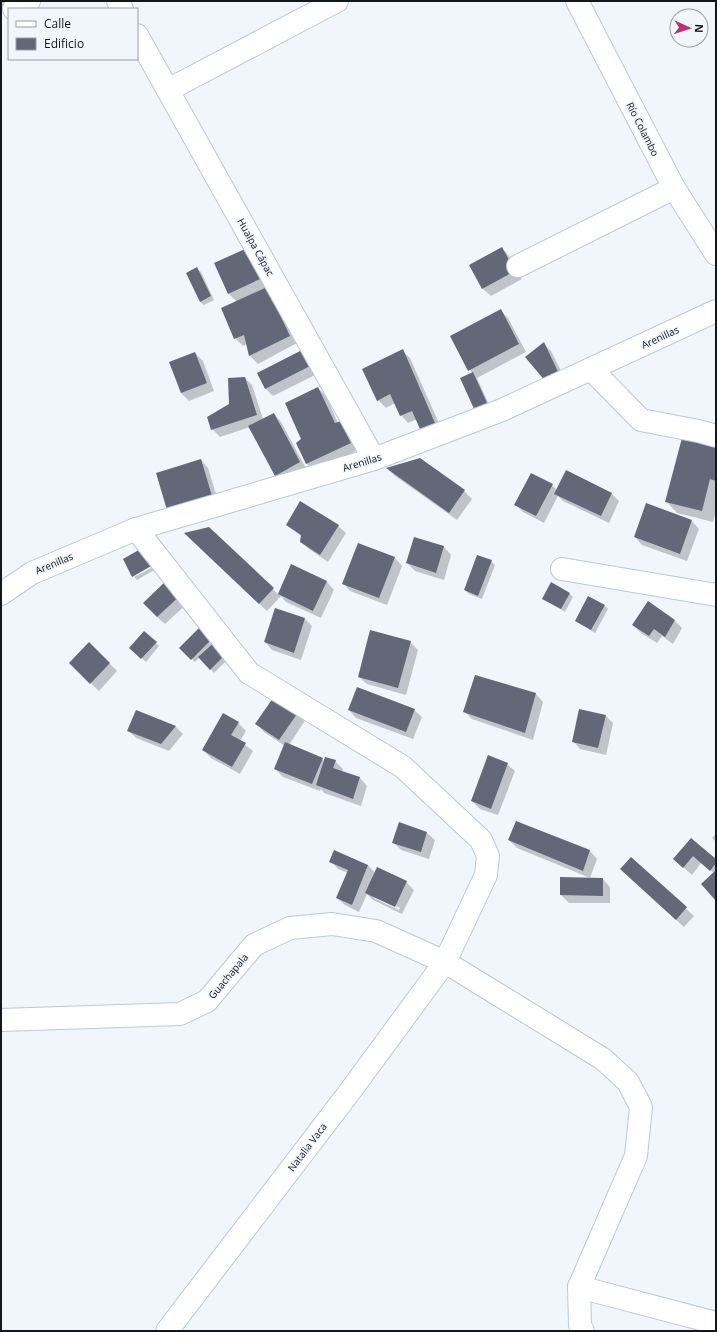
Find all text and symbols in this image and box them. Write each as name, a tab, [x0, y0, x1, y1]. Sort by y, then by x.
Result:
legend	[8, 8, 138, 60]
north arrow	[669, 8, 709, 48]
text: Calle	[44, 15, 71, 32]
text: N	[692, 24, 707, 33]
text: Edificio	[44, 35, 84, 52]
street label: Río Colambo	[623, 99, 663, 159]
street label: Hualpa Cápac	[234, 216, 278, 279]
street label: Arenillas	[639, 322, 681, 352]
street label: Arenillas	[341, 449, 383, 475]
street label: Arenillas	[33, 549, 75, 577]
street label: Guachapala	[205, 950, 251, 1002]
street label: Natalia Vaca	[284, 1120, 330, 1174]

